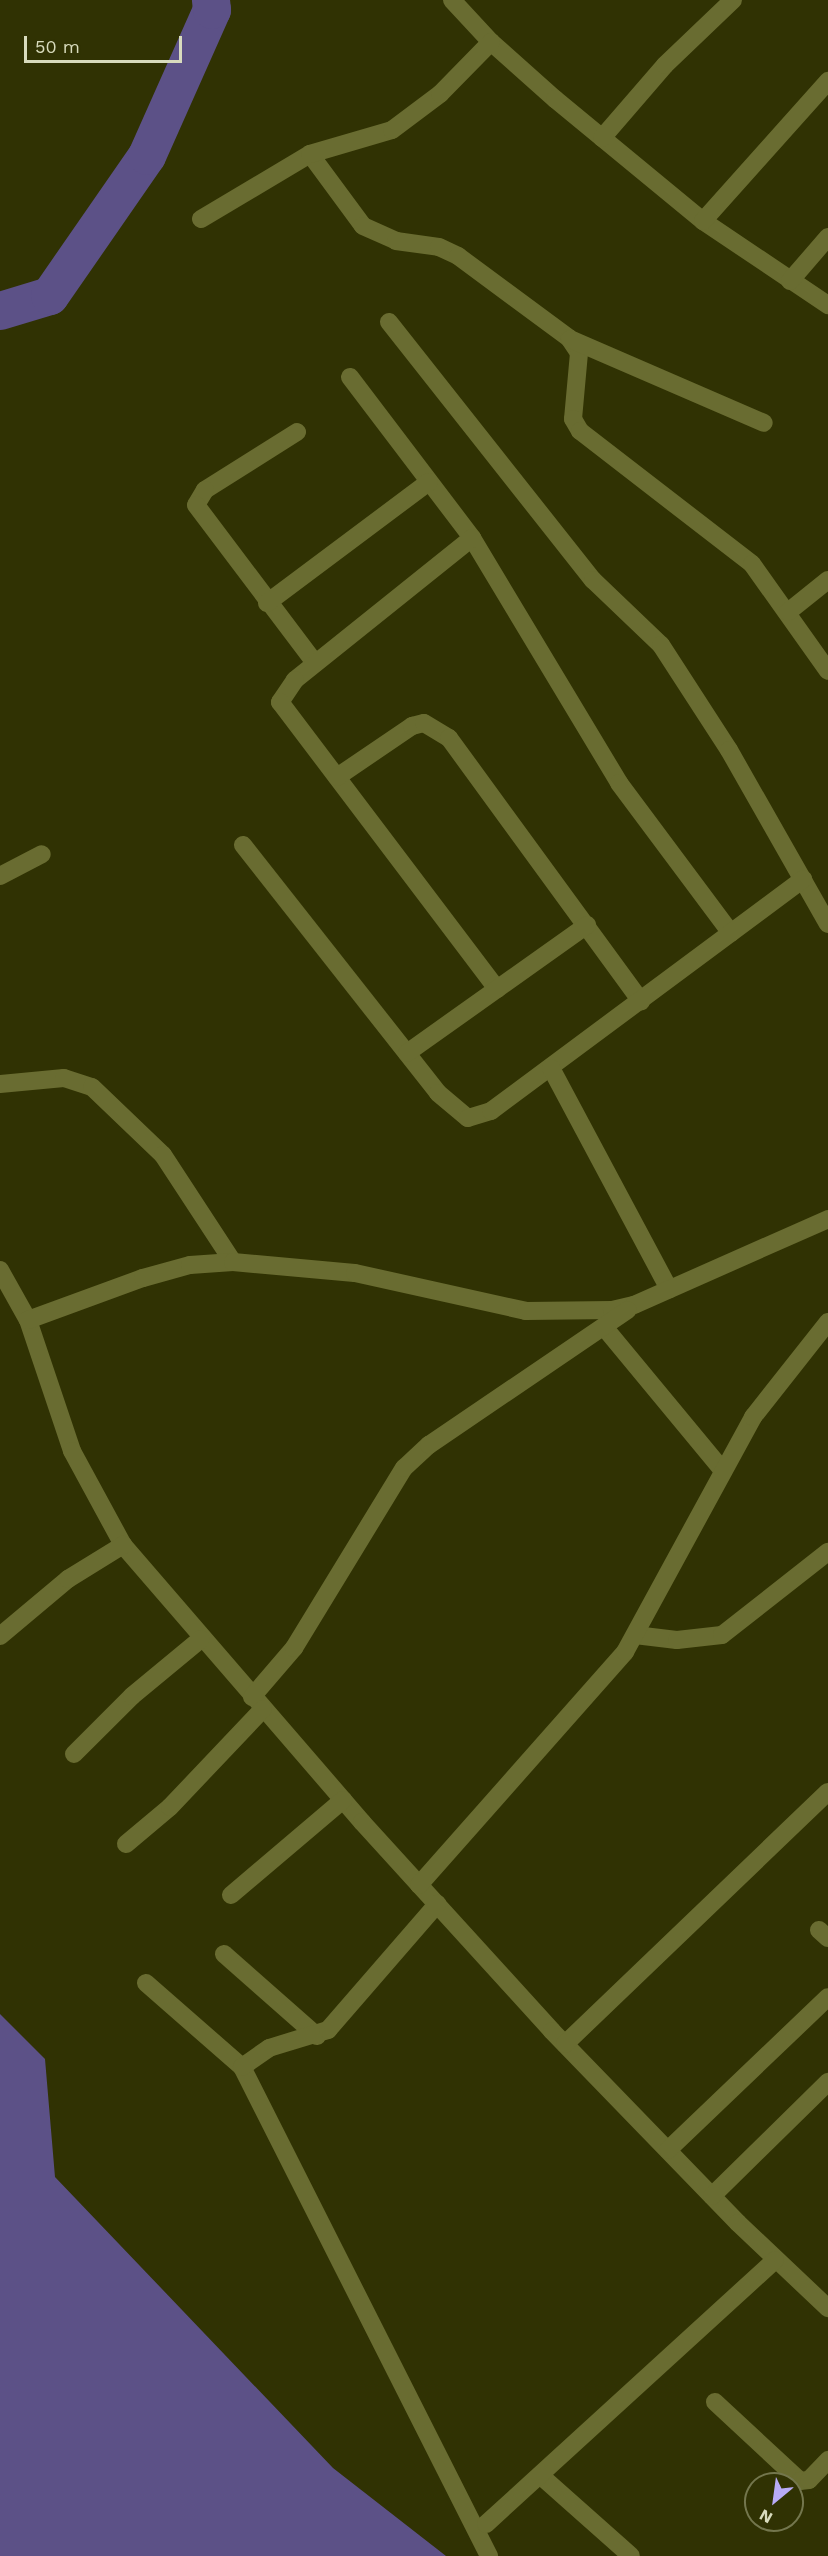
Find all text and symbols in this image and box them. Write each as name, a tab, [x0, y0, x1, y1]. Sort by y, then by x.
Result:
scale bar	[27, 24, 184, 62]
text: 50 m	[35, 36, 80, 57]
north arrow	[744, 2472, 804, 2532]
text: N	[756, 2505, 776, 2528]

